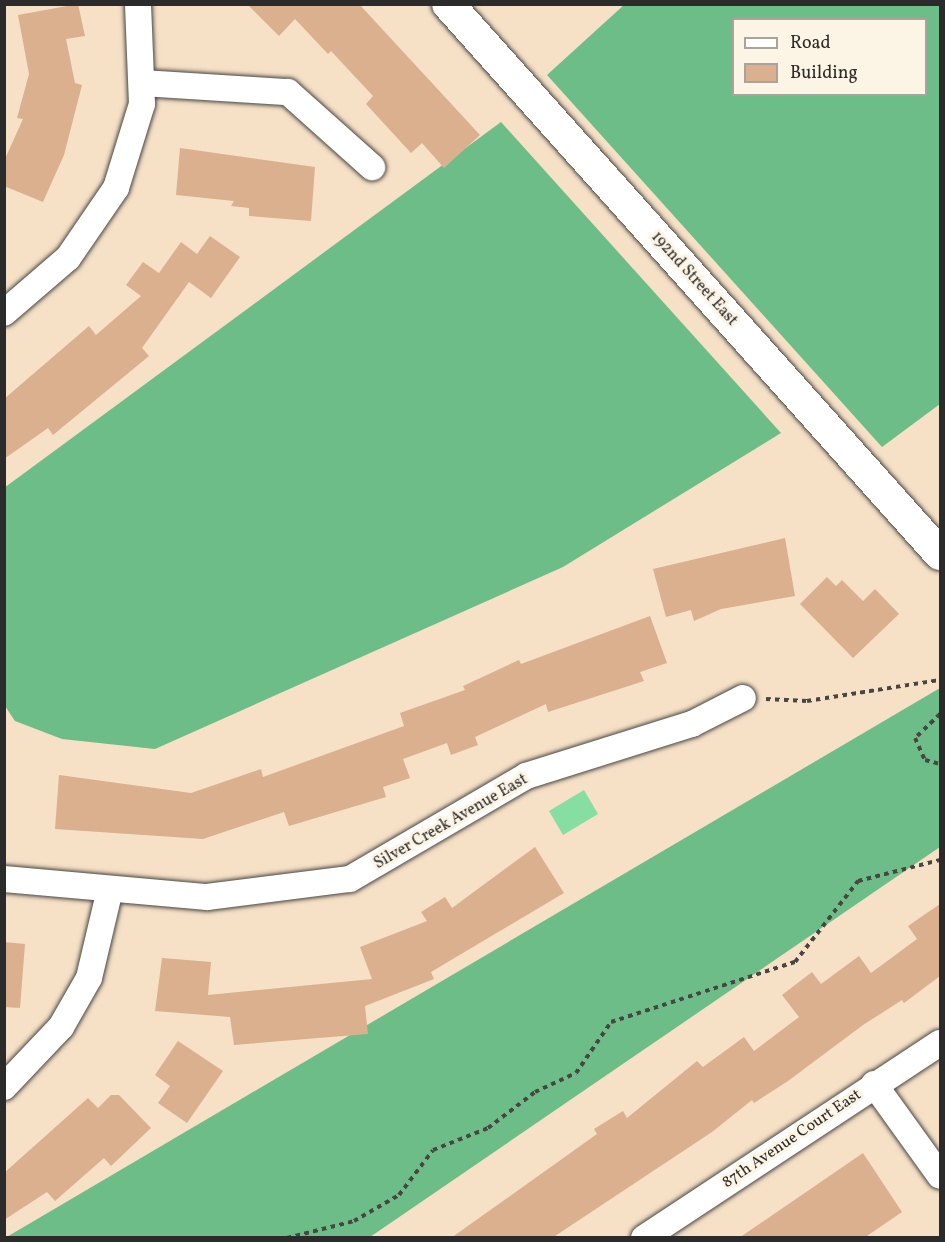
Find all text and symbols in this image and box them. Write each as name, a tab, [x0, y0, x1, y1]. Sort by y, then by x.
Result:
legend	[732, 18, 927, 96]
text: Road	[790, 31, 831, 56]
text: Building	[790, 61, 858, 86]
street label: 192nd Street East	[647, 228, 741, 330]
street label: Silver Creek Avenue East	[371, 770, 531, 874]
street label: 87th Avenue Court East	[719, 1085, 865, 1193]

